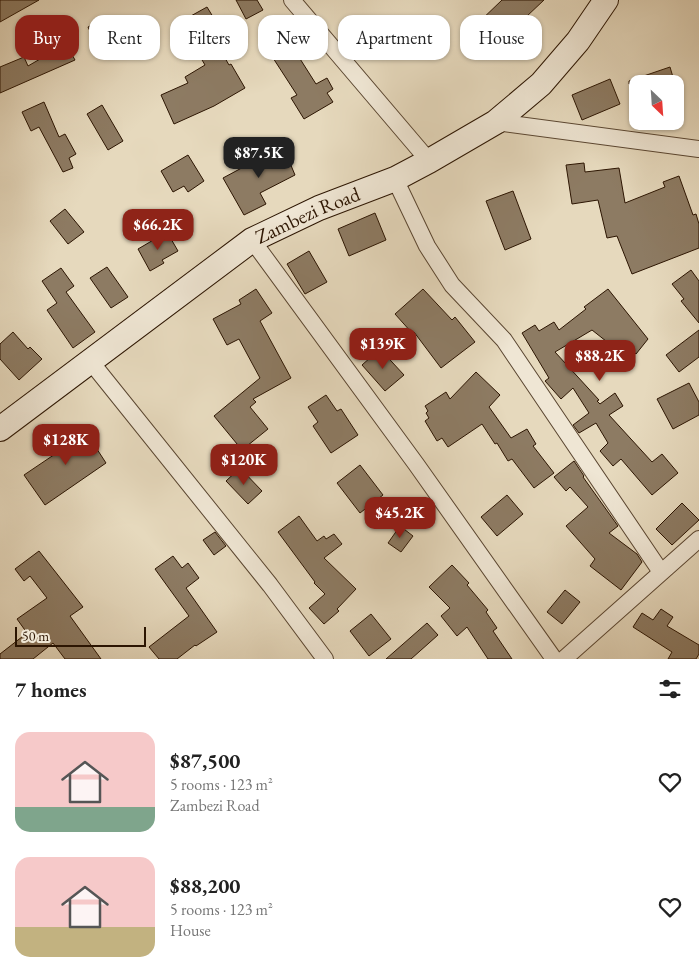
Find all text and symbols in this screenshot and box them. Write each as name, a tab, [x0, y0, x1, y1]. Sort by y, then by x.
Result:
chip: Buy	[15, 15, 79, 60]
chip: Rent	[89, 15, 160, 60]
chip: Filters	[170, 15, 248, 60]
chip: New	[258, 15, 328, 60]
chip: Apartment	[338, 15, 450, 60]
chip: House	[460, 15, 542, 60]
north arrow	[629, 75, 684, 130]
map controls	[629, 75, 684, 130]
pin: $87.5K	[218, 136, 300, 179]
text: $87.5K	[235, 142, 283, 163]
street label: Zambezi Road	[251, 180, 364, 250]
pin: $66.2K	[117, 208, 199, 251]
text: $66.2K	[134, 214, 182, 235]
pin: $139K	[348, 328, 418, 370]
text: $139K	[361, 333, 405, 354]
pin: $88.2K	[559, 340, 641, 382]
text: $88.2K	[576, 345, 624, 366]
pin: $128K	[31, 424, 101, 466]
text: $128K	[44, 429, 88, 450]
pin: $120K	[209, 444, 279, 486]
text: $120K	[222, 449, 266, 470]
pin: $45.2K	[359, 496, 441, 539]
text: $45.2K	[376, 502, 424, 523]
scale bar	[15, 624, 146, 647]
text: 50 m	[22, 627, 49, 645]
icon: filters	[656, 675, 684, 703]
text: 7 homes	[15, 676, 87, 703]
text: $87,500	[170, 747, 240, 774]
icon: home	[55, 752, 115, 812]
icon: heart	[656, 768, 684, 796]
text: 5 rooms · 123 m²	[170, 774, 273, 795]
text: Zambezi Road	[170, 795, 260, 816]
text: $88,200	[170, 872, 240, 899]
icon: home	[55, 877, 115, 937]
icon: heart	[656, 893, 684, 921]
text: 5 rooms · 123 m²	[170, 899, 273, 920]
text: House	[170, 920, 211, 941]

